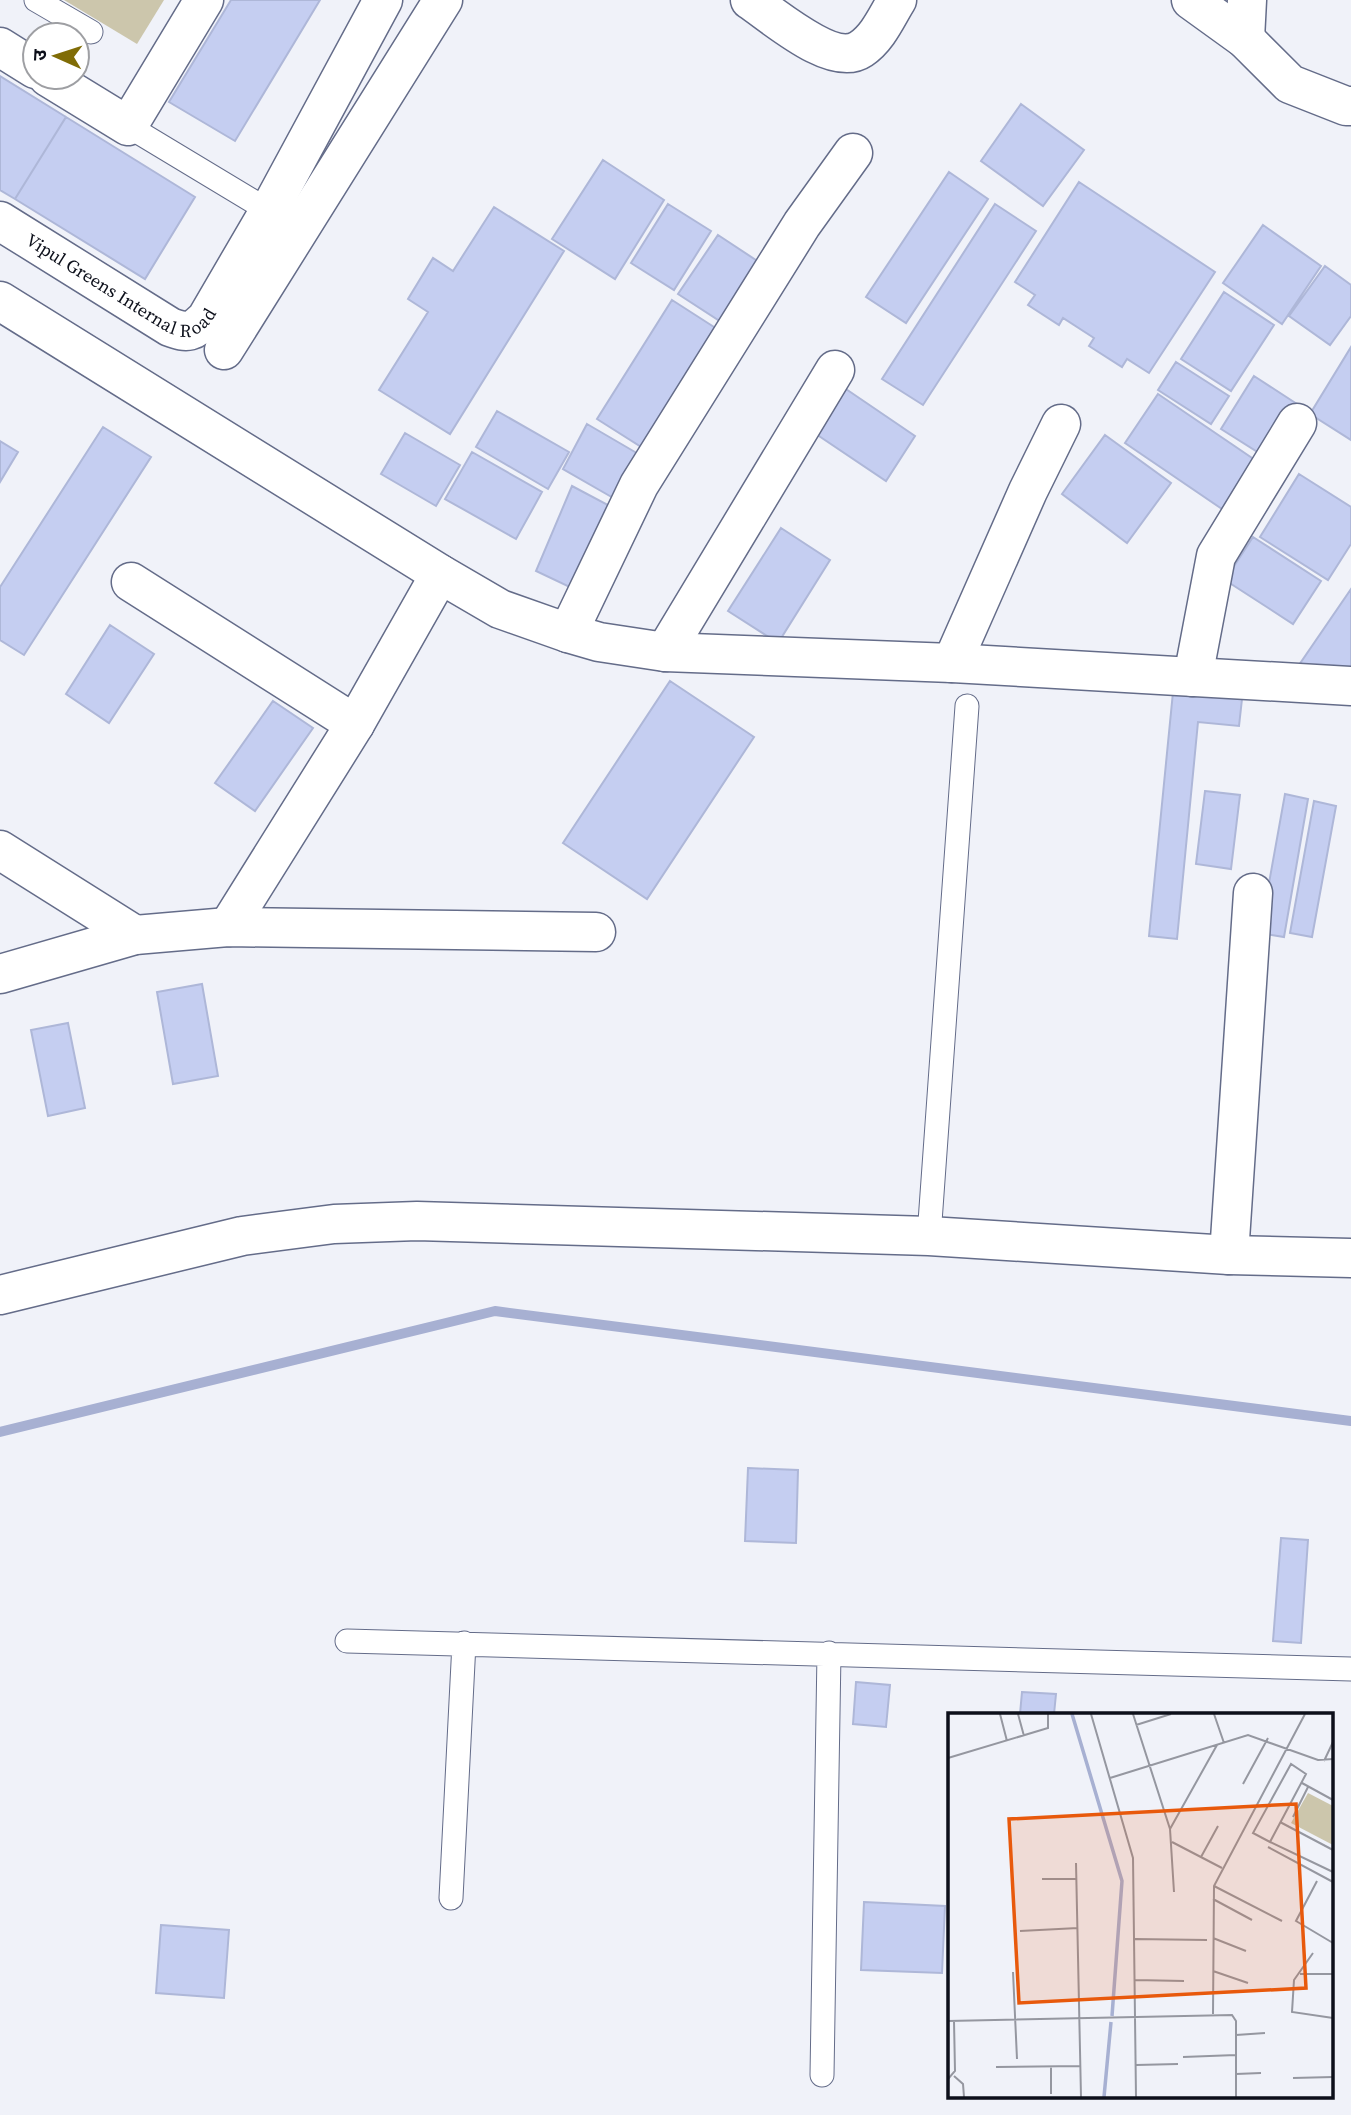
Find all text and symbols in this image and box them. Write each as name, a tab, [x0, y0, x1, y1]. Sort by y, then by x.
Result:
north arrow	[21, 21, 91, 91]
text: उ	[26, 48, 52, 61]
street label: Vipul Greens Internal Road	[21, 227, 222, 343]
inset map	[948, 1713, 1334, 2098]

